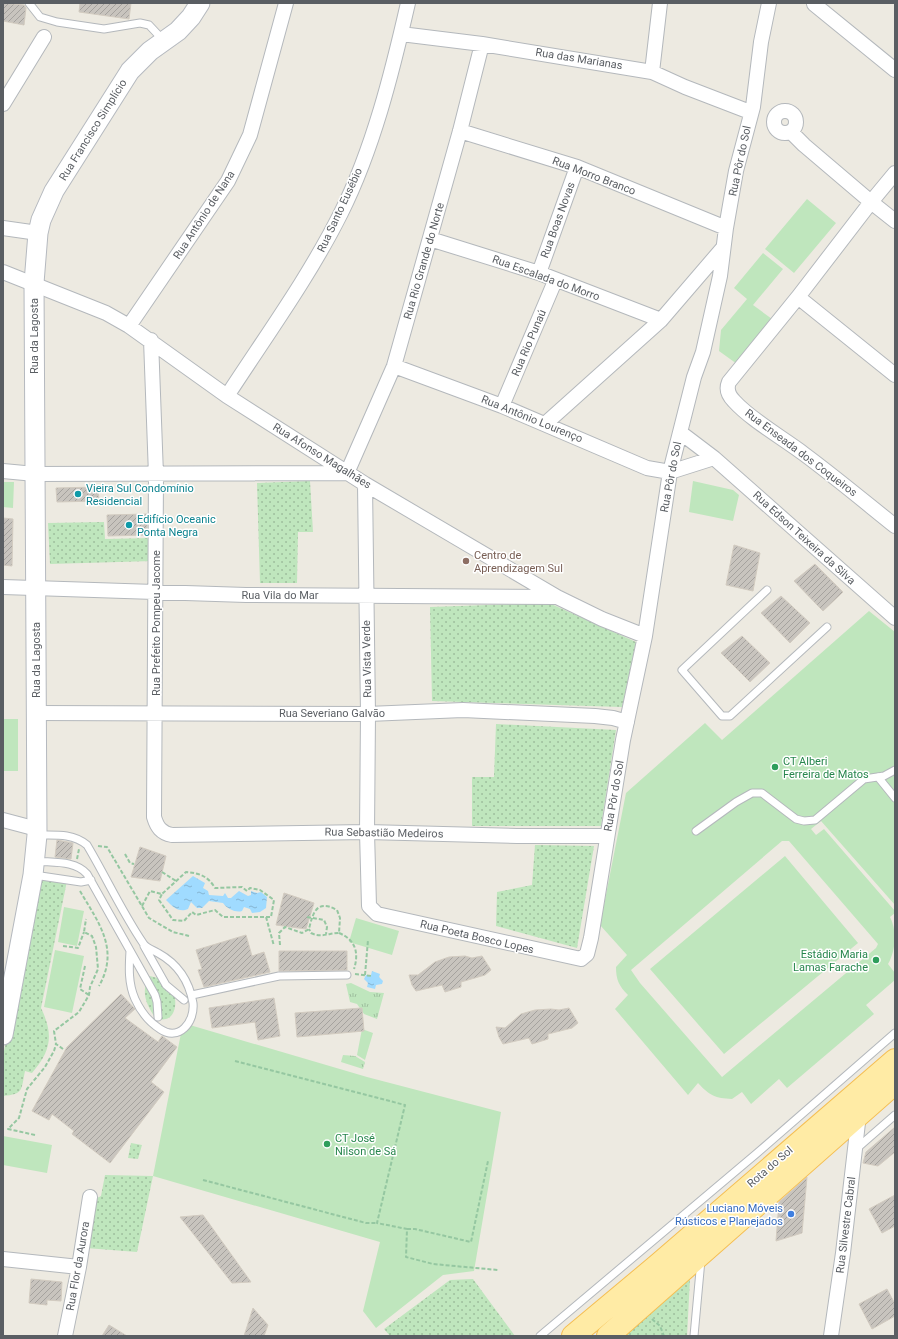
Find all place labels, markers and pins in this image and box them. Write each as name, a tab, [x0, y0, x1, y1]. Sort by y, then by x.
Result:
place label: Vieira Sul Condomínio Residencial	[86, 482, 194, 508]
marker: Vieira Sul Condomínio Residencial	[73, 489, 83, 499]
place label: Edifício Oceanic Ponta Negra	[137, 513, 216, 539]
marker: Edifício Oceanic Ponta Negra	[124, 520, 134, 530]
place label: Centro de Aprendizagem Sul	[474, 549, 563, 575]
marker: Centro de Aprendizagem Sul	[461, 556, 471, 566]
place label: CT Alberi Ferreira de Matos	[783, 755, 869, 781]
marker: CT Alberi Ferreira de Matos	[770, 762, 780, 772]
place label: Estádio Maria Lamas Farache	[793, 948, 868, 974]
marker: Estádio Maria Lamas Farache	[871, 955, 881, 965]
place label: CT José Nilson de Sá	[335, 1132, 396, 1158]
marker: CT José Nilson de Sá	[322, 1139, 332, 1149]
place label: Luciano Móveis Rústicos e Planejados	[675, 1202, 783, 1228]
marker: Luciano Móveis Rústicos e Planejados	[786, 1209, 796, 1219]

